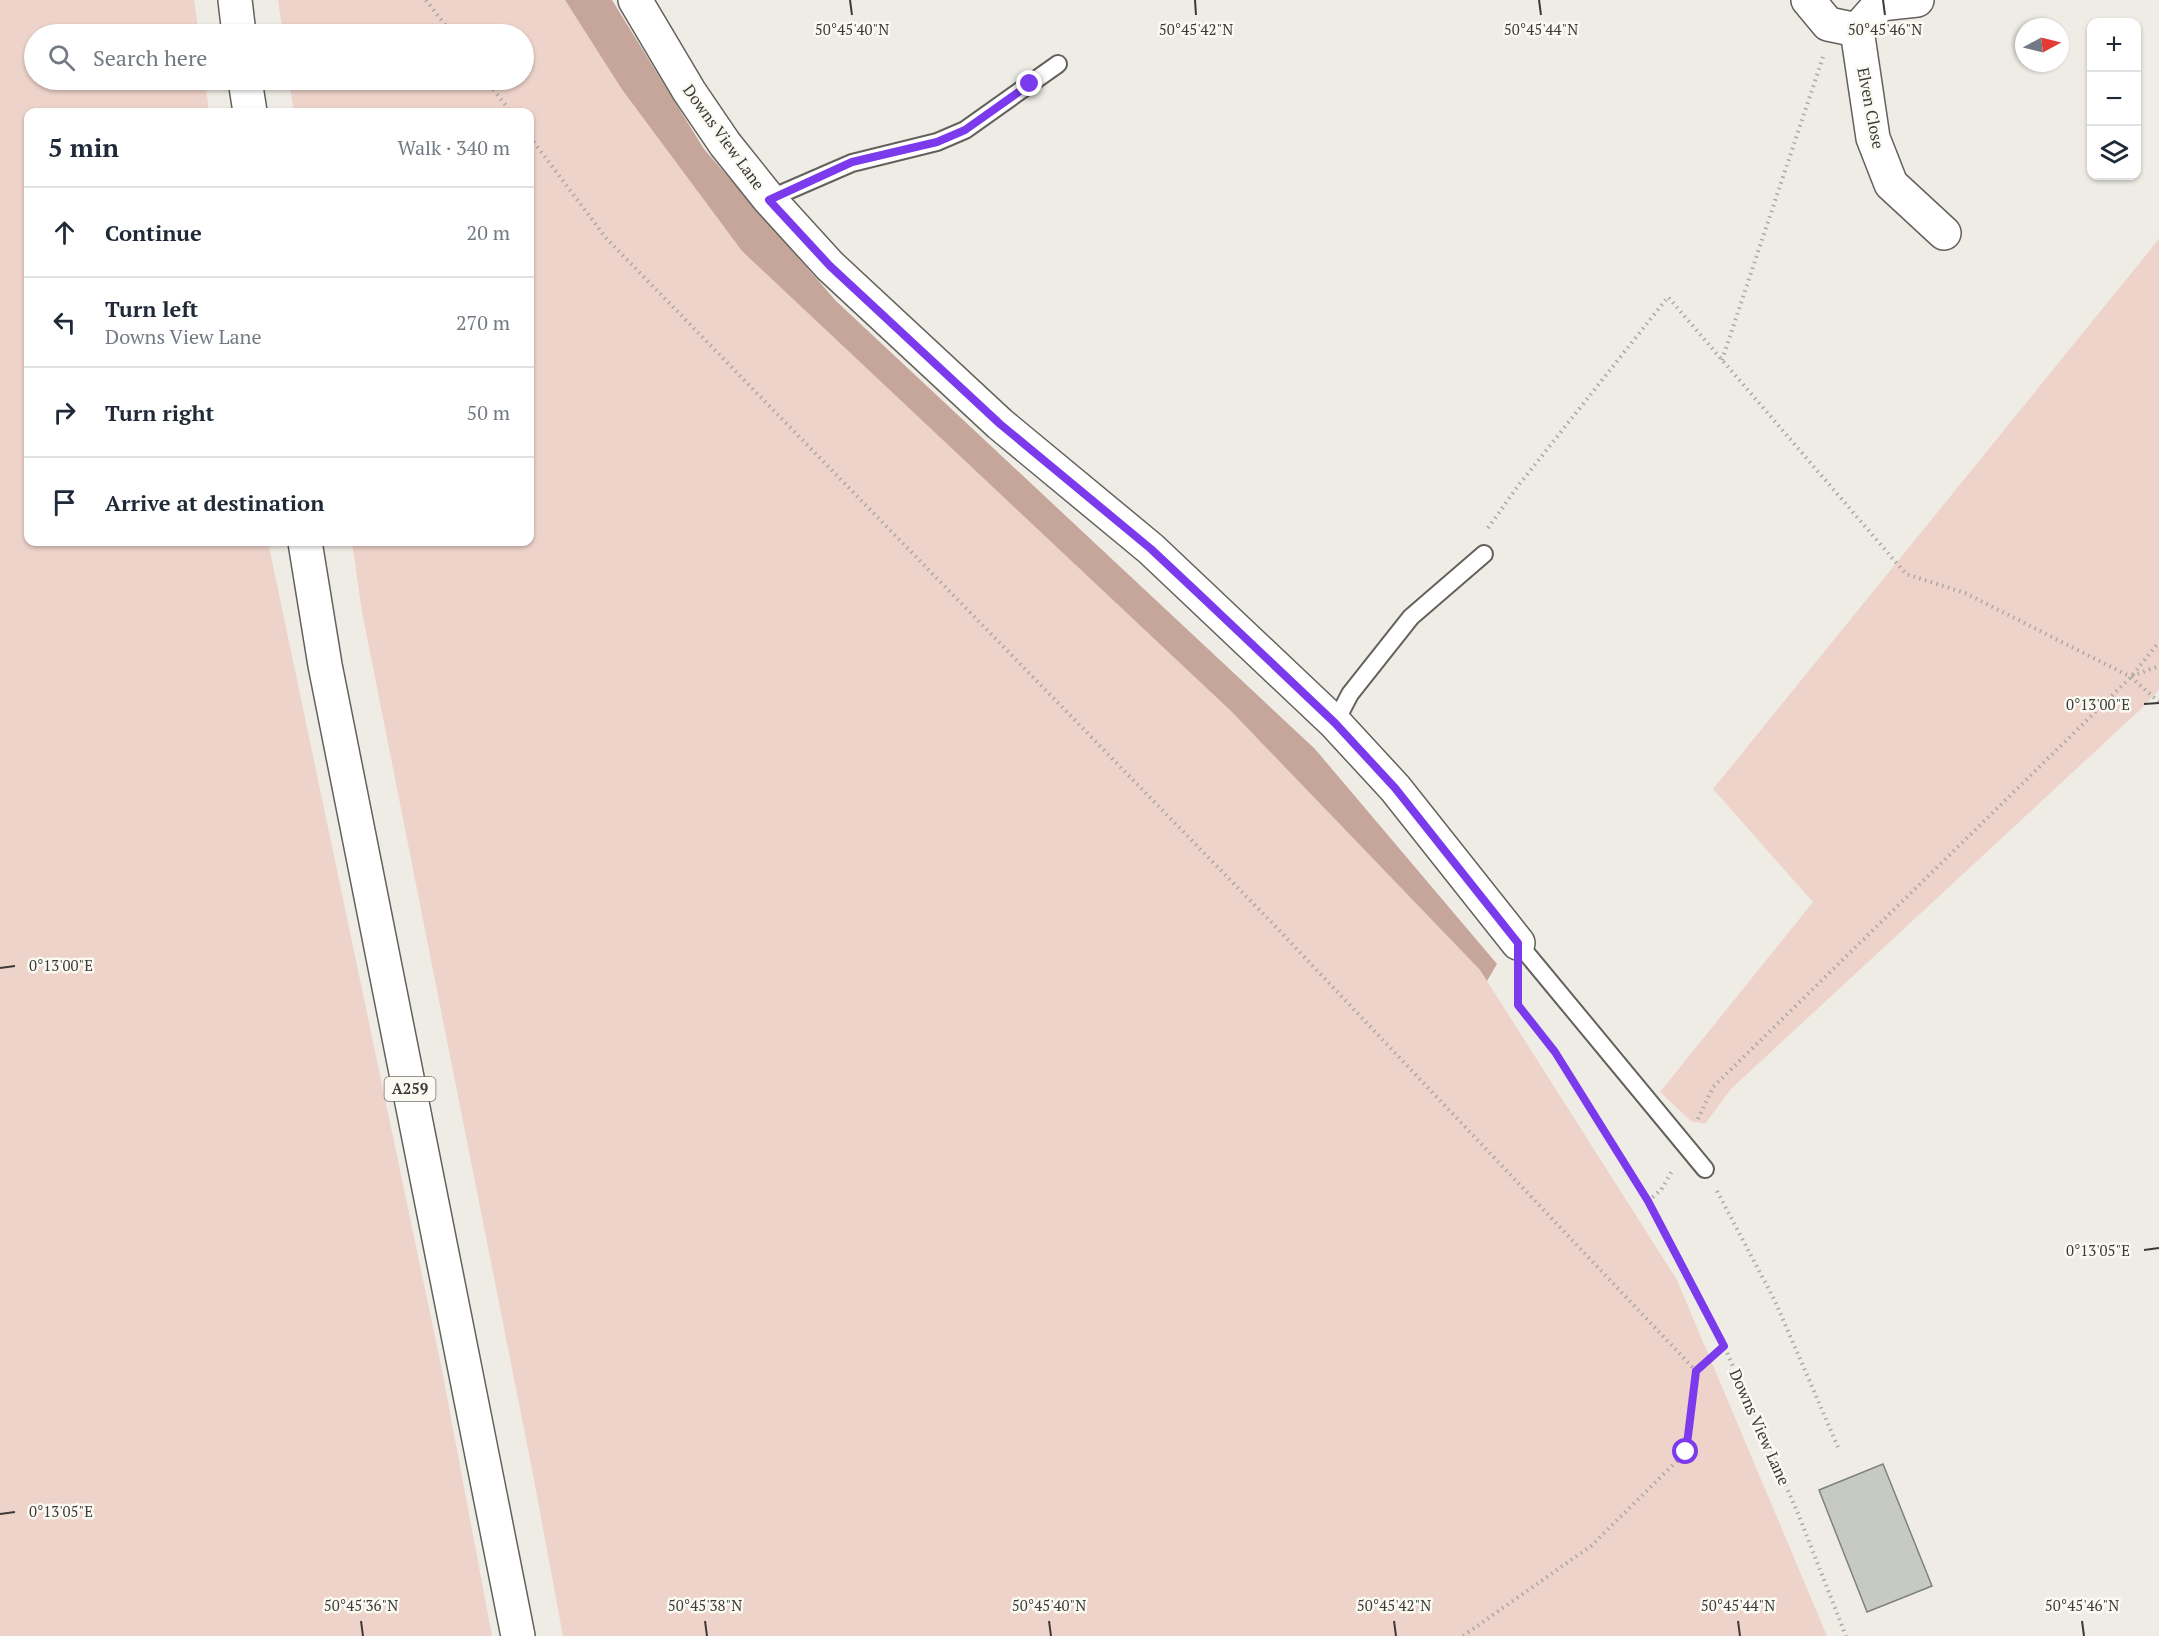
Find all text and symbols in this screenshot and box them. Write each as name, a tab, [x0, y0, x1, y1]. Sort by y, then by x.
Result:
north arrow	[2015, 18, 2069, 72]
map controls	[2087, 18, 2141, 180]
button: +	[2087, 18, 2141, 72]
text: 50°45'40"N	[815, 19, 889, 39]
text: 50°45'42"N	[1159, 19, 1233, 39]
text: 50°45'44"N	[1504, 19, 1578, 39]
text: 50°45'46"N	[1848, 19, 1922, 39]
search box	[24, 24, 534, 90]
icon: search	[45, 41, 78, 74]
text: Search here	[93, 43, 207, 72]
street label: Elven Close	[1852, 65, 1890, 151]
route end	[1016, 70, 1042, 96]
button: −	[2087, 72, 2141, 126]
street label: Downs View Lane	[678, 80, 770, 194]
button: layers	[2087, 126, 2141, 180]
text: 5 min	[48, 130, 119, 164]
text: Walk · 340 m	[398, 134, 510, 161]
icon: ahead	[48, 216, 81, 249]
text: Continue	[105, 218, 202, 247]
text: 20 m	[467, 219, 510, 246]
text: Turn left	[105, 294, 198, 323]
icon: left	[48, 306, 81, 339]
text: 270 m	[456, 309, 510, 336]
text: Downs View Lane	[105, 323, 262, 350]
icon: right	[48, 396, 81, 429]
text: Turn right	[105, 398, 214, 427]
text: 50 m	[467, 399, 510, 426]
icon: arrive	[48, 486, 81, 519]
text: Arrive at destination	[105, 488, 324, 517]
text: 0°13'00"E	[2066, 694, 2130, 714]
text: 0°13'00"E	[29, 955, 93, 975]
road number: A259	[384, 1077, 436, 1101]
text: 0°13'05"E	[2066, 1240, 2130, 1260]
street label: Downs View Lane	[1724, 1365, 1796, 1489]
route start	[1672, 1438, 1698, 1464]
text: 0°13'05"E	[29, 1501, 93, 1521]
text: 50°45'36"N	[324, 1595, 398, 1615]
text: 50°45'38"N	[668, 1595, 742, 1615]
text: 50°45'40"N	[1012, 1595, 1086, 1615]
text: 50°45'42"N	[1357, 1595, 1431, 1615]
text: 50°45'44"N	[1701, 1595, 1775, 1615]
text: 50°45'46"N	[2045, 1595, 2119, 1615]

